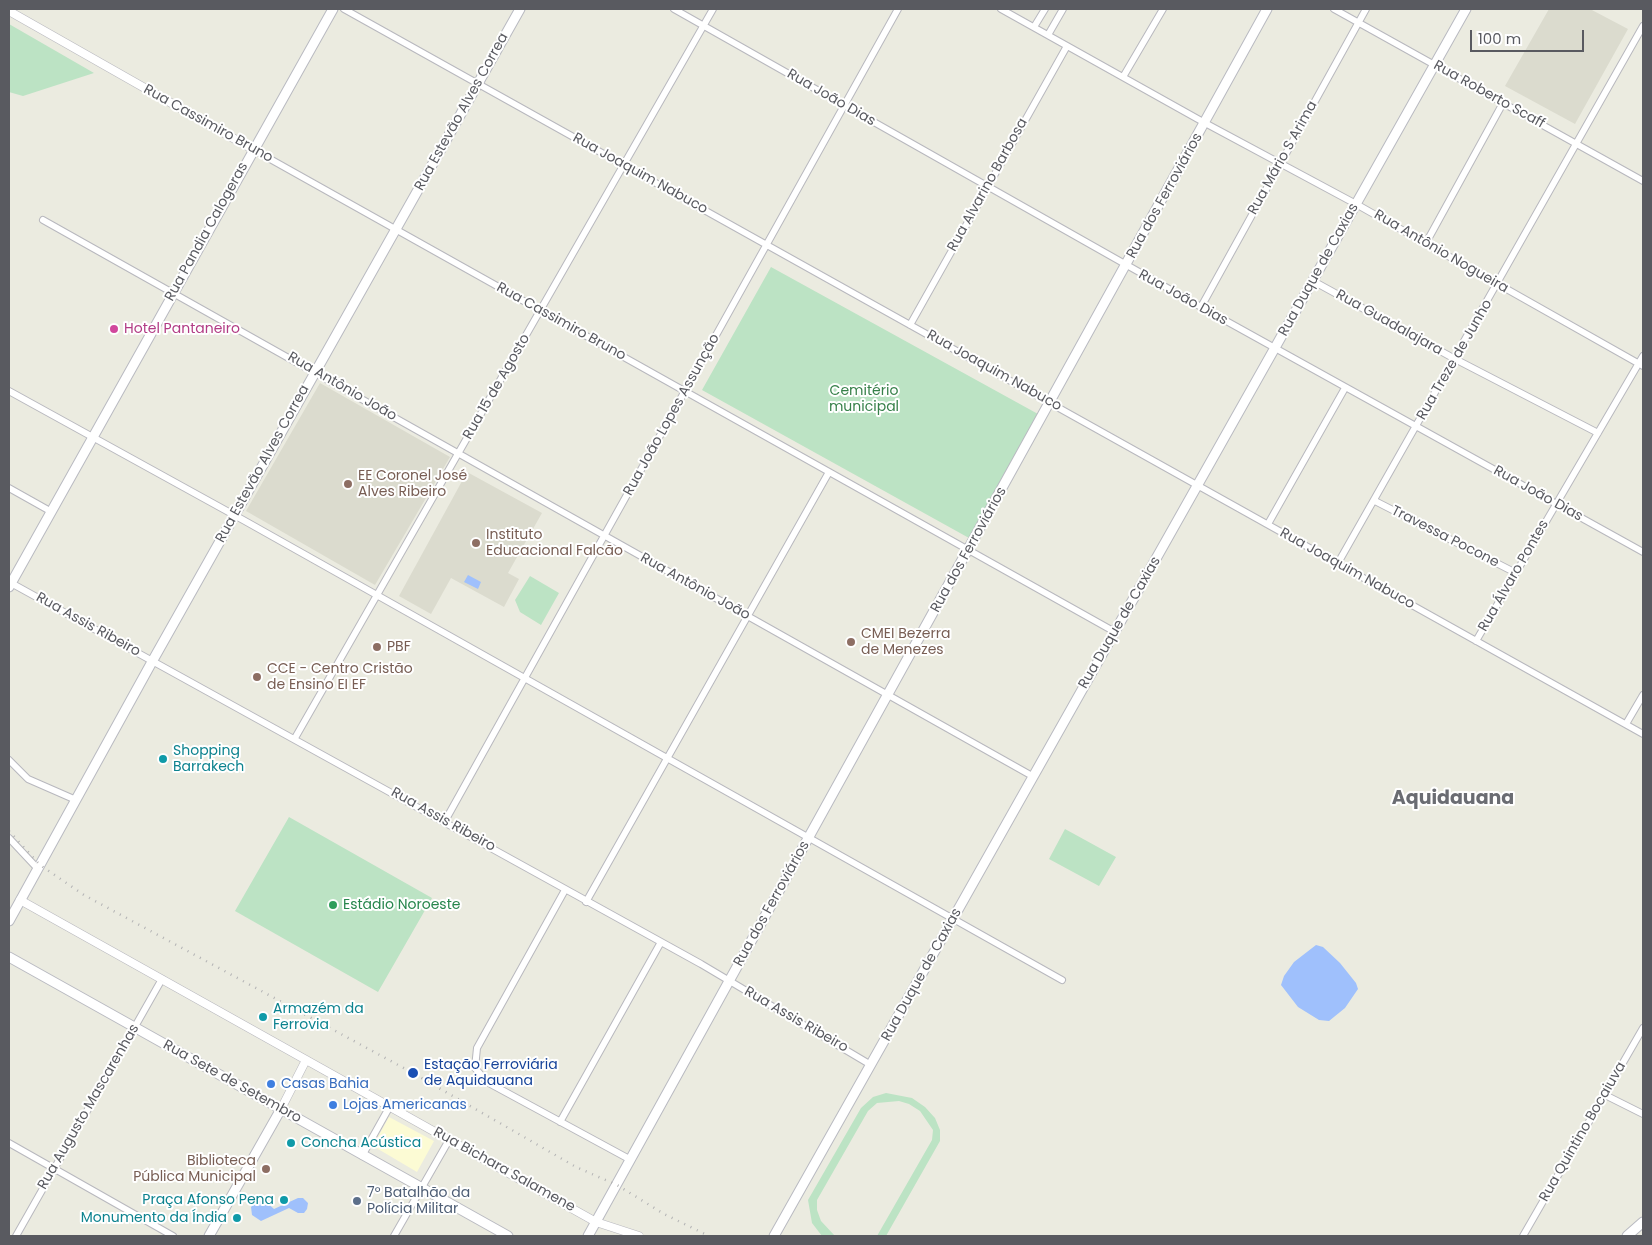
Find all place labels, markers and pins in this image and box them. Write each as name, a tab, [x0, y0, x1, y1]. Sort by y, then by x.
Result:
place label: Hotel Pantaneiro	[124, 321, 240, 337]
marker: Hotel Pantaneiro	[108, 323, 120, 335]
place label: EE Coronel José Alves Ribeiro	[358, 468, 467, 501]
marker: EE Coronel José Alves Ribeiro	[342, 478, 354, 490]
place label: Instituto Educacional Falcão	[486, 527, 623, 560]
marker: Instituto Educacional Falcão	[470, 537, 482, 549]
place label: CMEI Bezerra de Menezes	[861, 626, 950, 658]
marker: CMEI Bezerra de Menezes	[845, 636, 857, 648]
place label: PBF	[387, 639, 411, 655]
marker: PBF	[371, 641, 383, 653]
place label: CCE - Centro Cristão de Ensino EI EF	[267, 661, 413, 694]
marker: CCE - Centro Cristão de Ensino EI EF	[251, 671, 263, 683]
place label: Shopping Barrakech	[173, 743, 244, 776]
marker: Shopping Barrakech	[157, 753, 169, 765]
place label: Estádio Noroeste	[343, 897, 460, 913]
marker: Estádio Noroeste	[327, 899, 339, 911]
place label: Armazém da Ferrovia	[273, 1001, 364, 1034]
marker: Armazém da Ferrovia	[257, 1011, 269, 1023]
place label: Estação Ferroviária de Aquidauana	[424, 1057, 558, 1090]
marker: Estação Ferroviária de Aquidauana	[406, 1066, 420, 1080]
place label: Casas Bahia	[281, 1076, 369, 1092]
marker: Casas Bahia	[265, 1078, 277, 1090]
place label: Lojas Americanas	[343, 1097, 467, 1113]
marker: Lojas Americanas	[327, 1099, 339, 1111]
place label: Concha Acústica	[301, 1135, 421, 1151]
marker: Concha Acústica	[285, 1137, 297, 1149]
place label: Biblioteca Pública Municipal	[133, 1153, 256, 1186]
marker: Biblioteca Pública Municipal	[260, 1163, 272, 1175]
place label: 7° Batalhão da Polícia Militar	[367, 1185, 470, 1218]
place label: Praça Afonso Pena	[142, 1192, 274, 1208]
marker: Praça Afonso Pena	[278, 1194, 290, 1206]
marker: 7° Batalhão da Polícia Militar	[351, 1195, 363, 1207]
place label: Monumento da Índia	[81, 1210, 227, 1226]
marker: Monumento da Índia	[231, 1212, 243, 1224]

